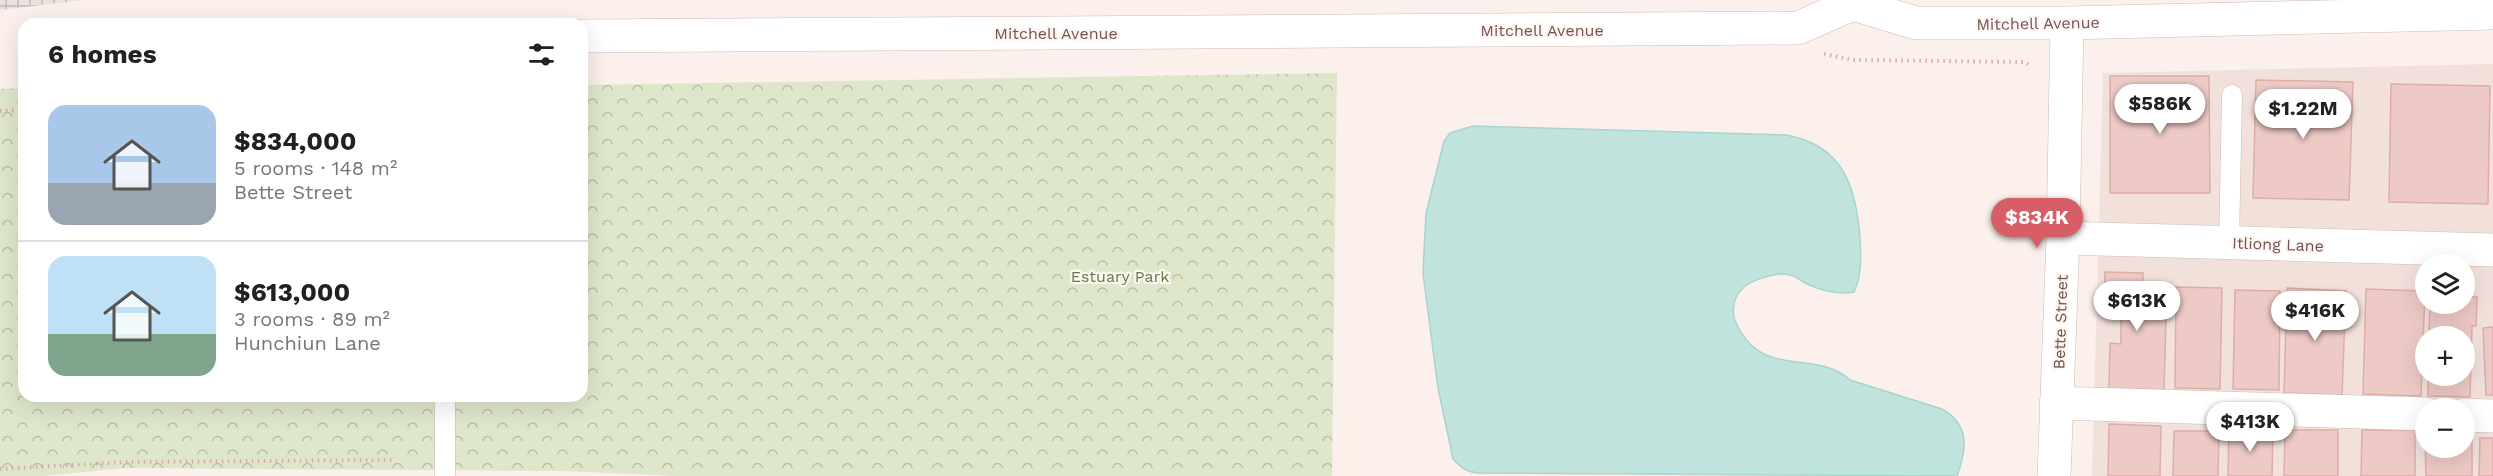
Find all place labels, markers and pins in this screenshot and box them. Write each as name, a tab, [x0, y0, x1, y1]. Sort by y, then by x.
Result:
pin: $586K	[2118, 84, 2202, 135]
pin: $1.22M	[2254, 89, 2352, 140]
pin: $834K	[1995, 198, 2079, 249]
pin: $613K	[2095, 281, 2179, 332]
pin: $416K	[2273, 291, 2357, 342]
pin: $413K	[2208, 402, 2292, 453]

